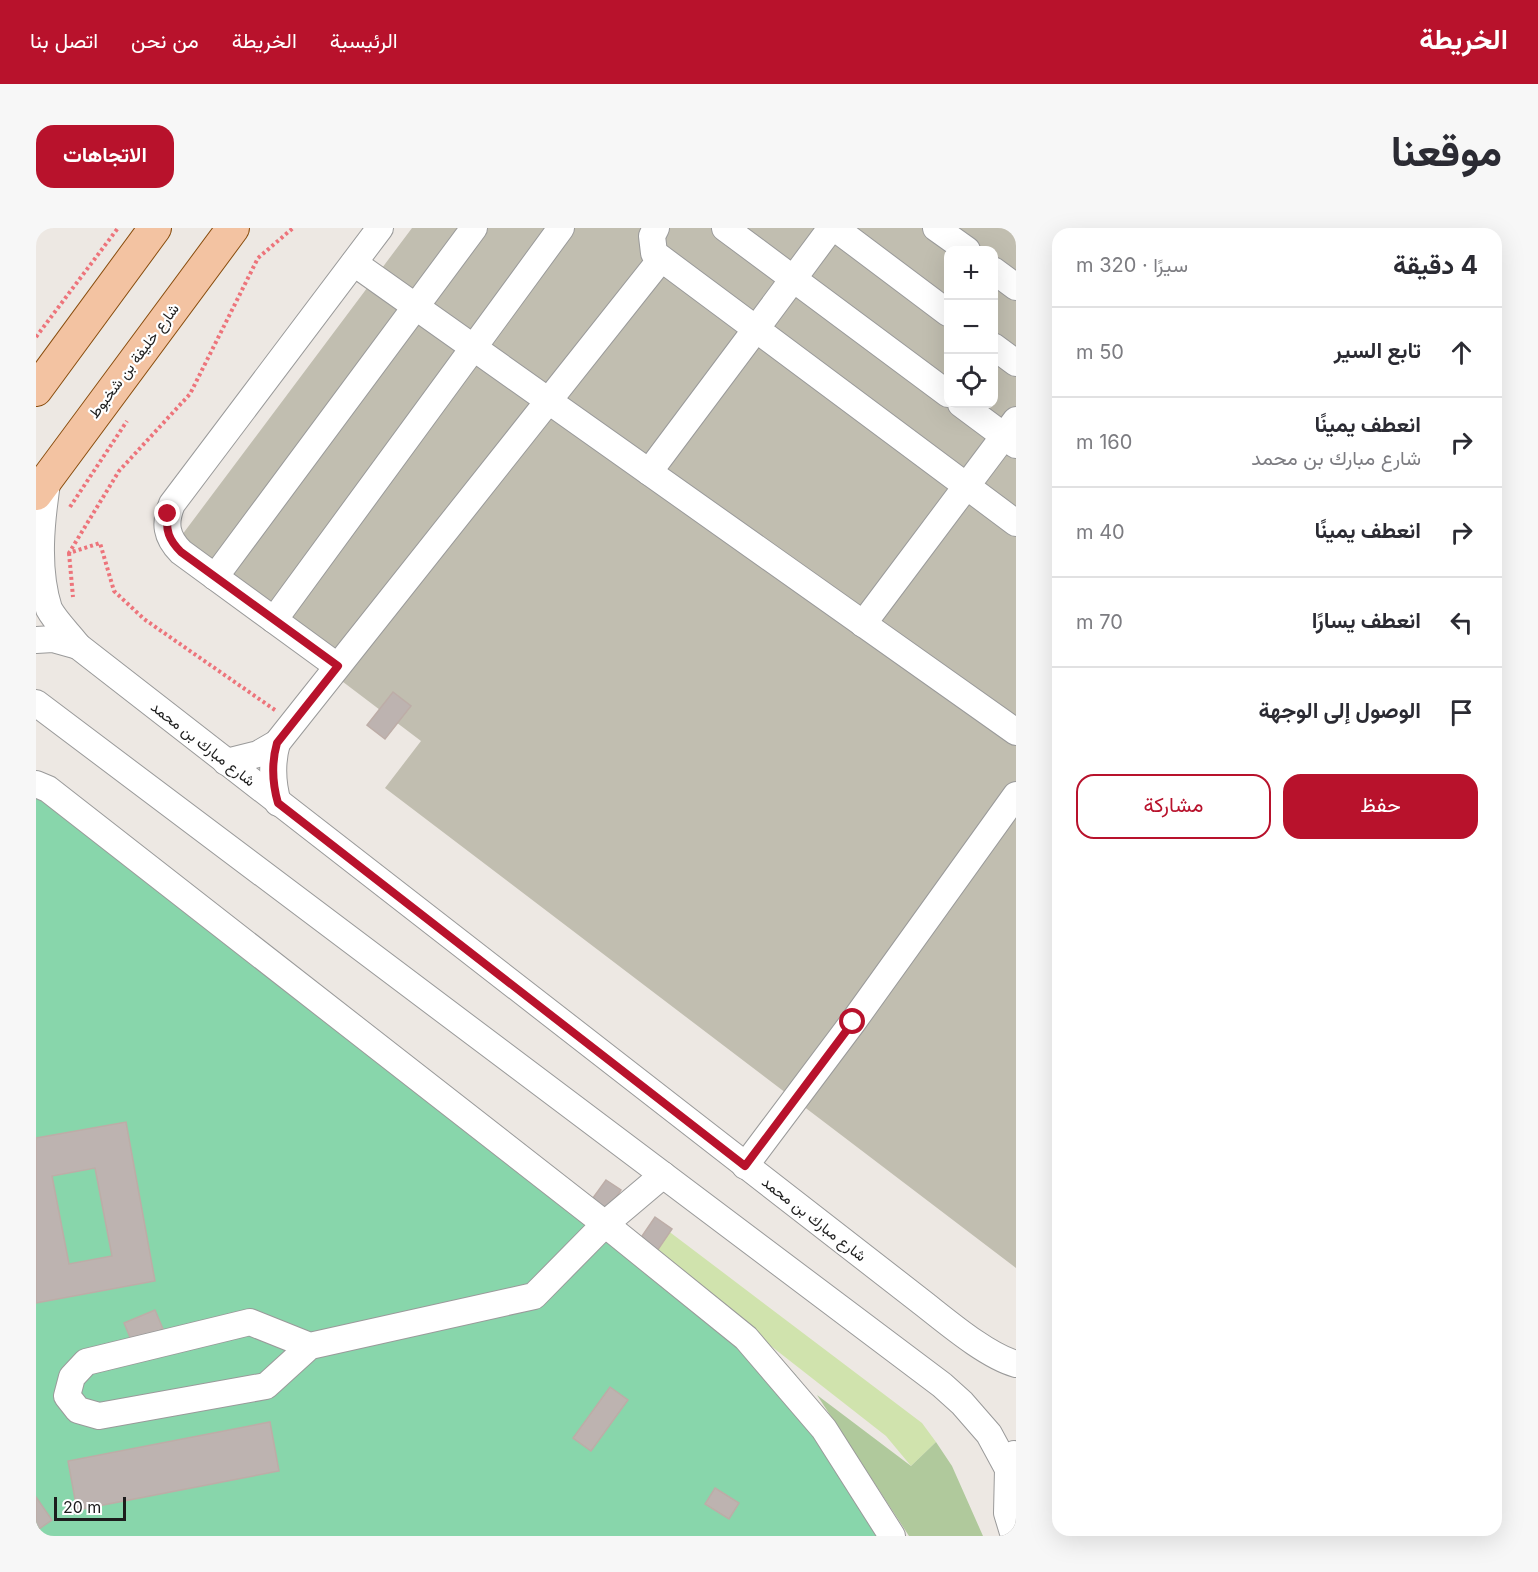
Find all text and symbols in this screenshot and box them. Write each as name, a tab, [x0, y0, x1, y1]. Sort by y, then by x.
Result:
text: الخريطة	[1419, 22, 1508, 56]
text: اتصل بنا	[30, 28, 98, 53]
text: من نحن	[131, 28, 199, 53]
text: الخريطة	[232, 28, 297, 53]
text: الرئيسية	[330, 28, 398, 53]
button: الاتجاهات	[36, 125, 174, 188]
text: موقعنا	[1391, 125, 1502, 176]
map controls	[944, 246, 998, 408]
button: +	[944, 246, 998, 300]
text: 4 دقيقة	[1393, 249, 1478, 280]
text: سيرًا · 320 m	[1076, 253, 1188, 277]
street label: شارع خليفة بن شخبوط	[84, 300, 185, 423]
button: −	[944, 300, 998, 354]
icon: ahead	[1445, 336, 1478, 369]
text: تابع السير	[1334, 337, 1421, 363]
text: 50 m	[1076, 340, 1124, 364]
button: locate	[944, 354, 998, 408]
text: انعطف يمينًا	[1314, 411, 1421, 437]
icon: right	[1445, 426, 1478, 459]
text: 160 m	[1076, 430, 1132, 454]
text: شارع مبارك بن محمد	[1251, 446, 1421, 470]
route end	[154, 500, 180, 526]
icon: right	[1445, 516, 1478, 549]
text: انعطف يمينًا	[1314, 517, 1421, 543]
text: 40 m	[1076, 520, 1125, 544]
icon: left	[1445, 606, 1478, 639]
text: انعطف يسارًا	[1312, 607, 1421, 633]
text: 70 m	[1076, 610, 1123, 634]
icon: arrive	[1445, 696, 1478, 729]
street label: شارع مبارك بن محمد	[146, 697, 259, 792]
text: الوصول إلى الوجهة	[1258, 697, 1421, 723]
button: مشاركة	[1076, 774, 1271, 839]
button: حفظ	[1283, 774, 1478, 839]
route start	[839, 1008, 865, 1034]
street label: شارع مبارك بن محمد	[757, 1172, 870, 1267]
scale bar	[54, 1494, 126, 1522]
text: 20 m	[63, 1497, 101, 1517]

